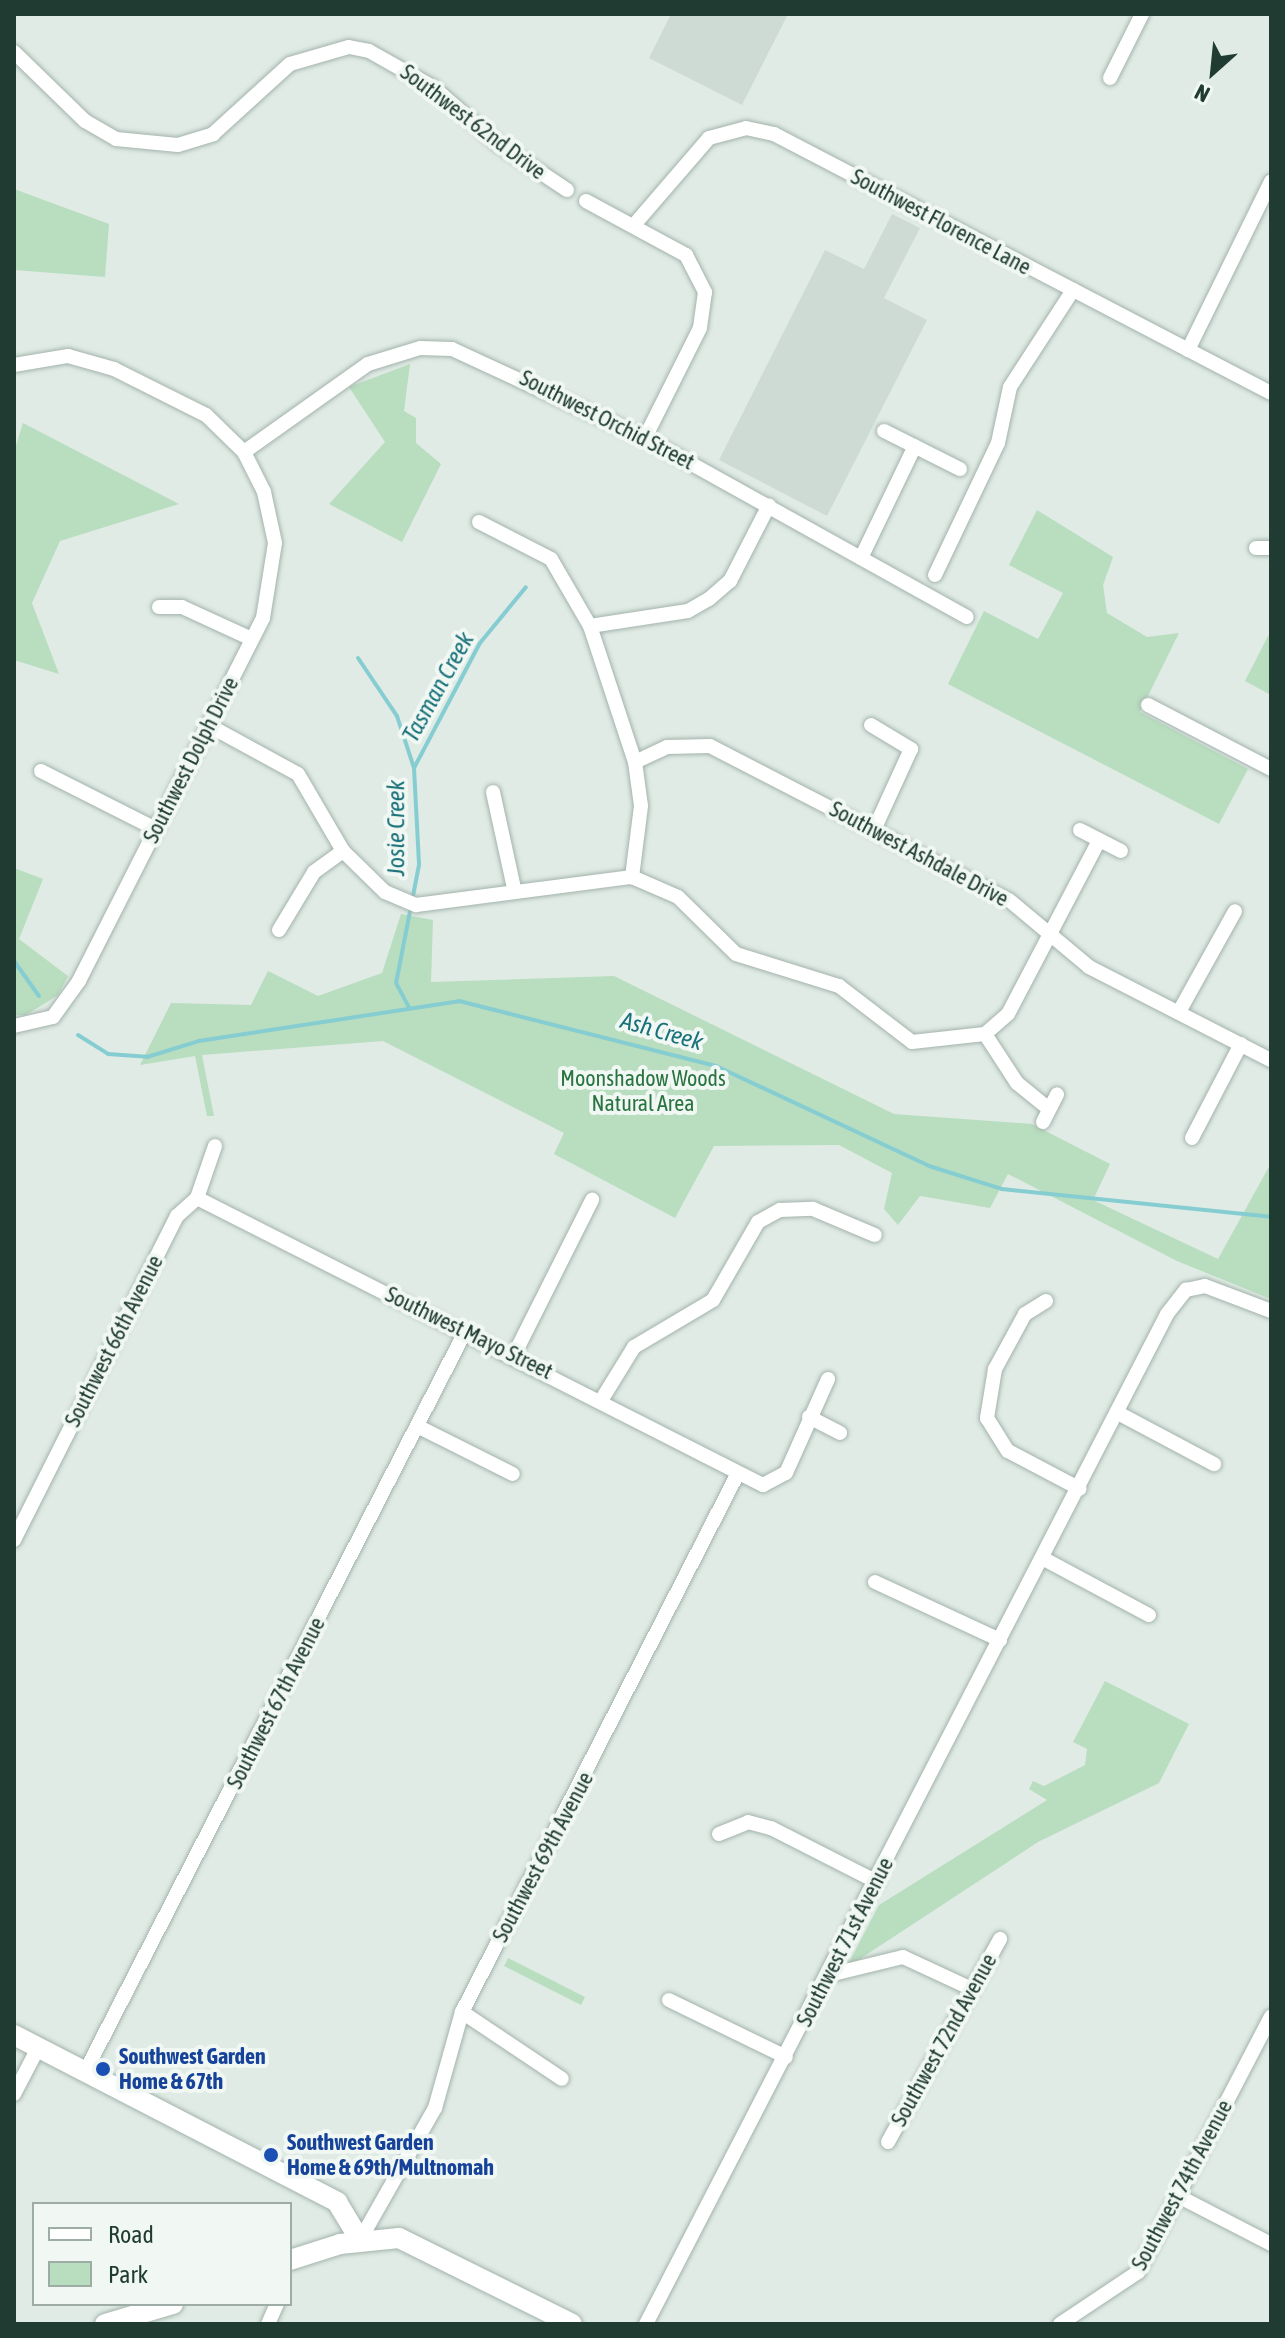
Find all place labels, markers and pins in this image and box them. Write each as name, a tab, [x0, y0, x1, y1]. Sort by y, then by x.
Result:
place label: Southwest Garden Home & 67th	[119, 2043, 266, 2094]
marker: Southwest Garden Home & 67th	[94, 2060, 112, 2078]
place label: Southwest Garden Home & 69th/Multnomah	[287, 2129, 494, 2180]
marker: Southwest Garden Home & 69th/Multnomah	[262, 2146, 280, 2164]

